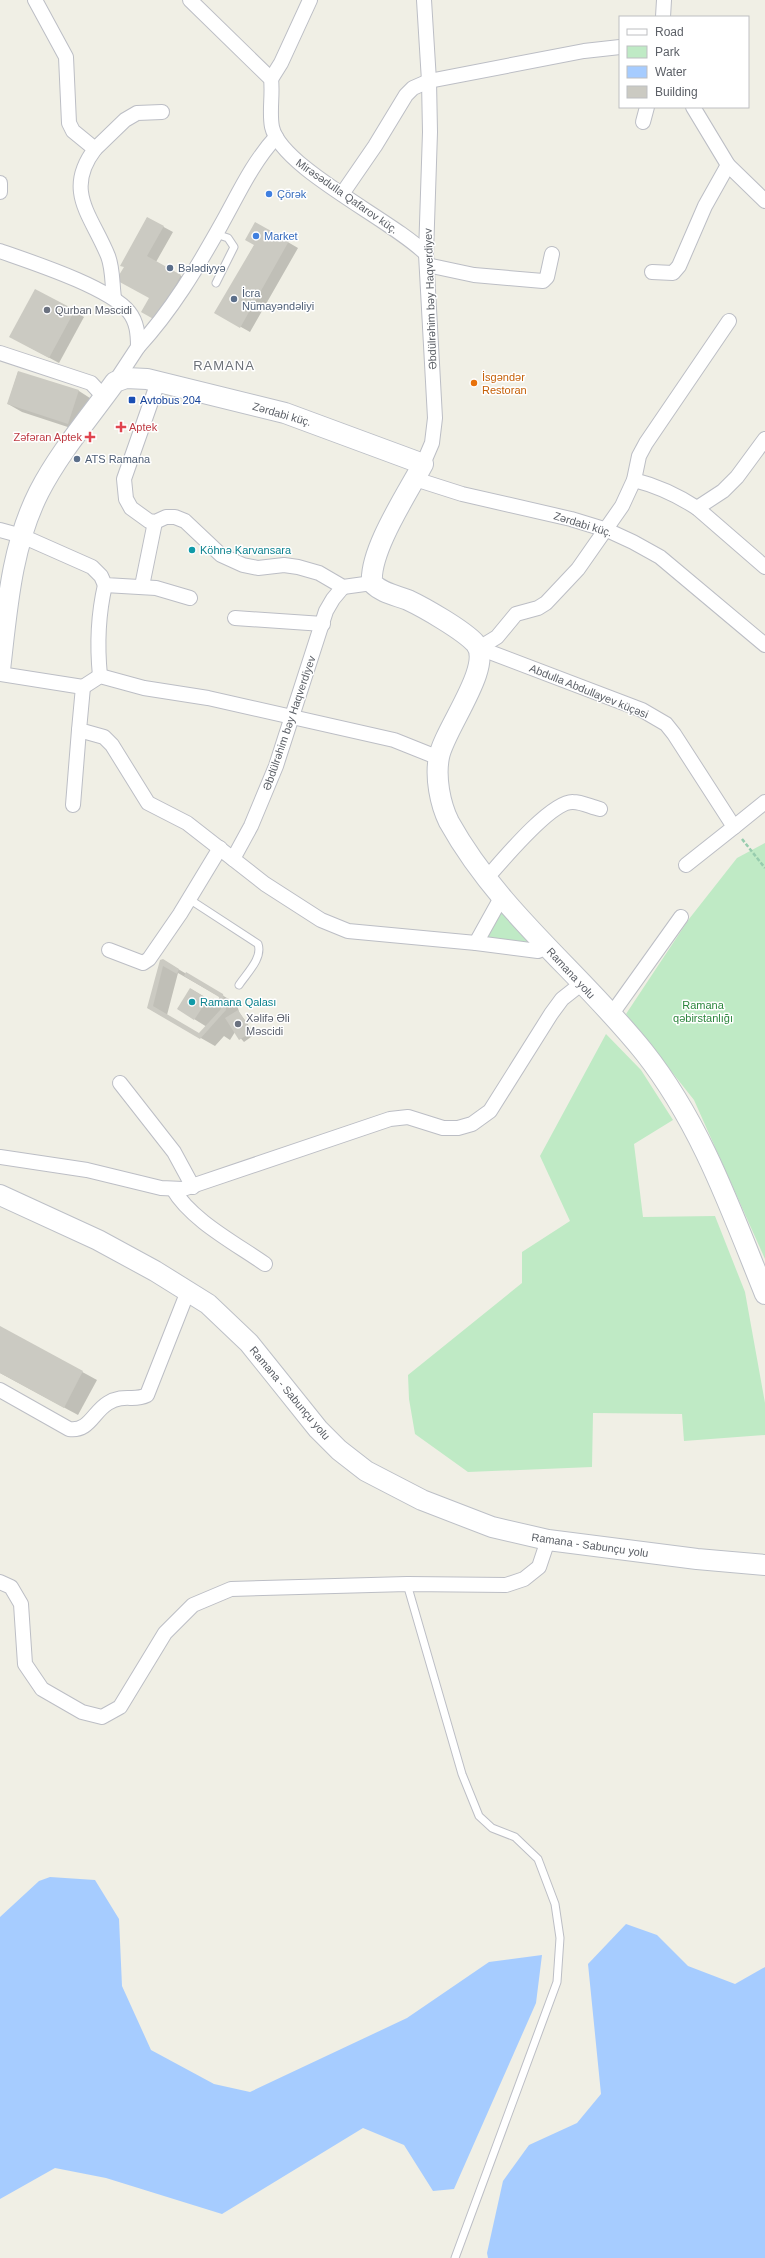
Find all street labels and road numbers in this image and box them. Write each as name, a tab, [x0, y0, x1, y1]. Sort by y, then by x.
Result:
street label: Mirəsədulla Qafarov küç.	[294, 156, 400, 236]
street label: Əbdülrəhim bəy Haqverdiyev	[422, 228, 438, 370]
street label: Zərdabi küç.	[251, 400, 313, 428]
street label: Zərdabi küç.	[552, 509, 614, 539]
street label: Əbdülrəhim bəy Haqverdiyev	[260, 654, 318, 792]
street label: Abdulla Abdullayev küçəsi	[528, 662, 650, 720]
street label: Ramana yolu	[545, 945, 597, 1001]
street label: Ramana - Sabunçu yolu	[247, 1344, 333, 1442]
street label: Ramana - Sabunçu yolu	[531, 1531, 649, 1559]

